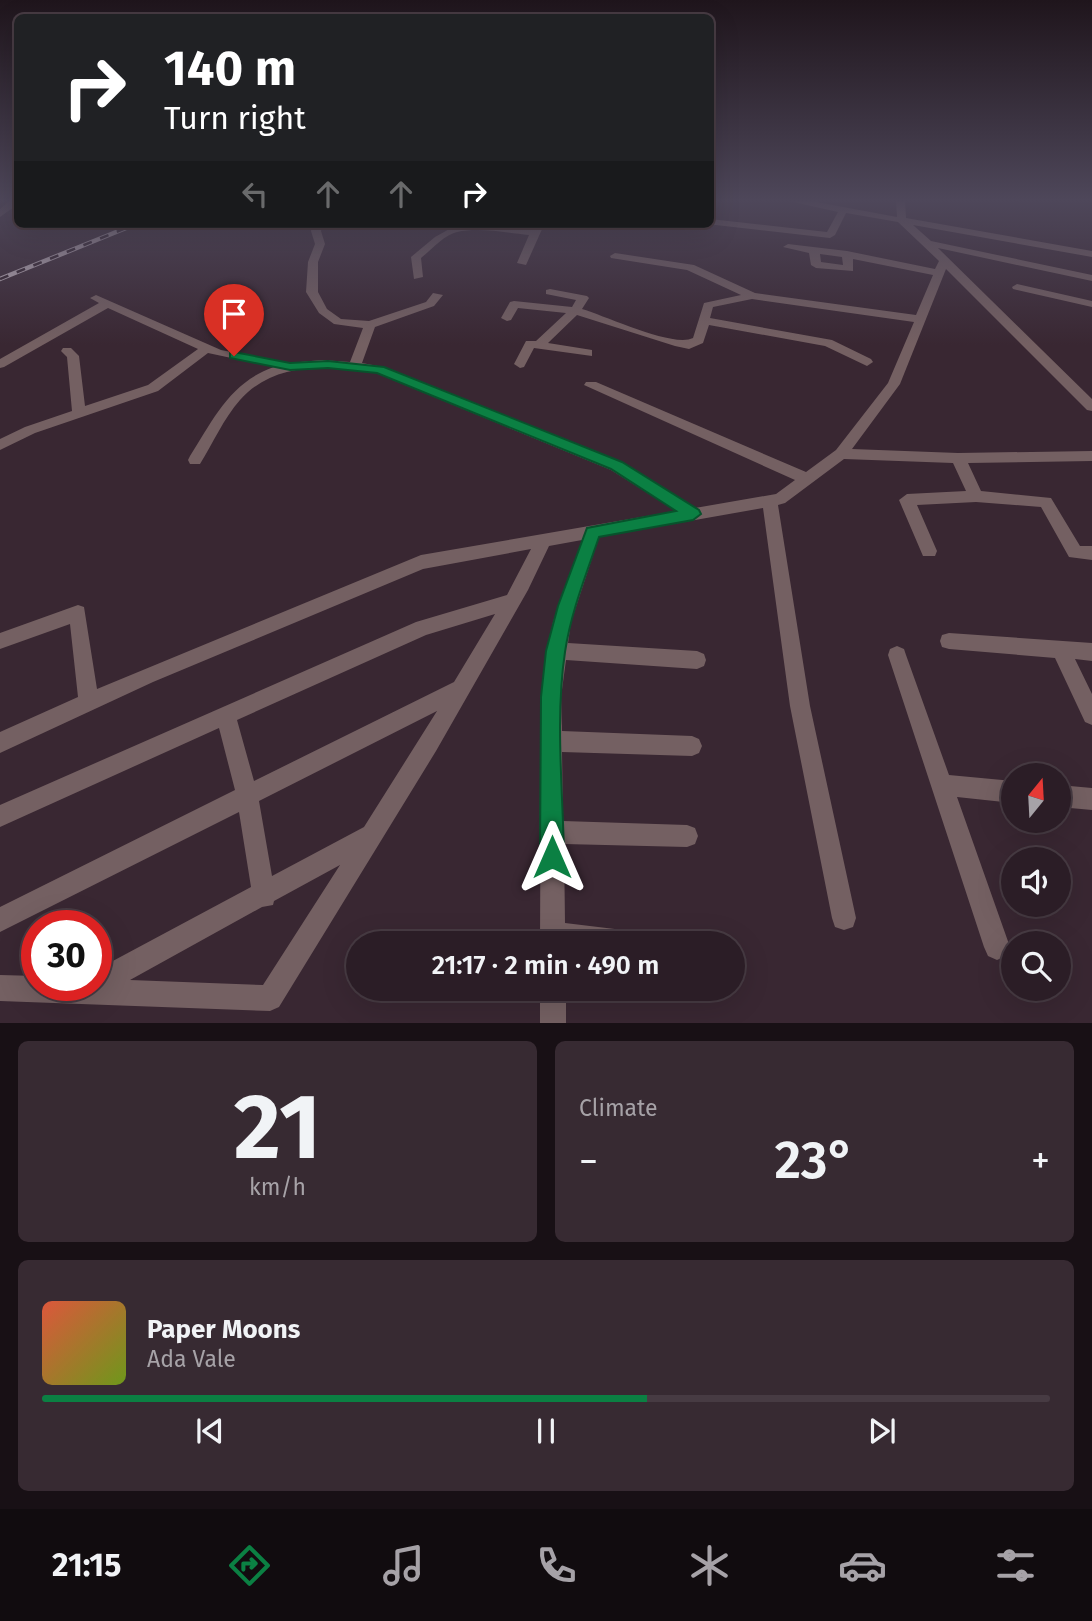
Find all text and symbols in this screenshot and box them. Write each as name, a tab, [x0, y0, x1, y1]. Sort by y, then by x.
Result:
text: 140 m	[164, 39, 296, 98]
icon: right	[49, 42, 140, 133]
text: Turn right	[164, 99, 306, 137]
icon: left	[236, 175, 274, 213]
icon: ahead	[309, 175, 347, 213]
icon: ahead	[382, 175, 420, 213]
icon: right	[455, 175, 493, 213]
pin	[204, 284, 264, 356]
icon: arrive	[215, 295, 253, 333]
north arrow	[1001, 763, 1071, 833]
map controls	[1001, 763, 1071, 1001]
position arrow	[515, 820, 589, 894]
button: sound	[1001, 847, 1071, 917]
speed limit sign: 30	[21, 910, 112, 1001]
button: search	[1001, 931, 1071, 1001]
text: 21:17 · 2 min · 490 m	[432, 950, 659, 981]
text: 21	[234, 1073, 321, 1182]
text: Climate	[579, 1094, 658, 1122]
text: 23°	[774, 1129, 855, 1192]
text: −	[579, 1138, 598, 1184]
text: +	[1031, 1138, 1050, 1184]
text: km/h	[249, 1173, 306, 1201]
text: Paper Moons	[147, 1314, 300, 1345]
text: Ada Vale	[147, 1345, 236, 1373]
icon: previous	[191, 1412, 229, 1450]
icon: pause	[527, 1412, 565, 1450]
icon: next	[863, 1412, 901, 1450]
icon: directions	[225, 1541, 274, 1590]
icon: music	[379, 1541, 428, 1590]
icon: phone	[532, 1541, 581, 1590]
icon: climate	[685, 1541, 734, 1590]
icon: car	[838, 1541, 887, 1590]
icon: filters	[991, 1541, 1040, 1590]
text: 21:15	[52, 1546, 121, 1584]

